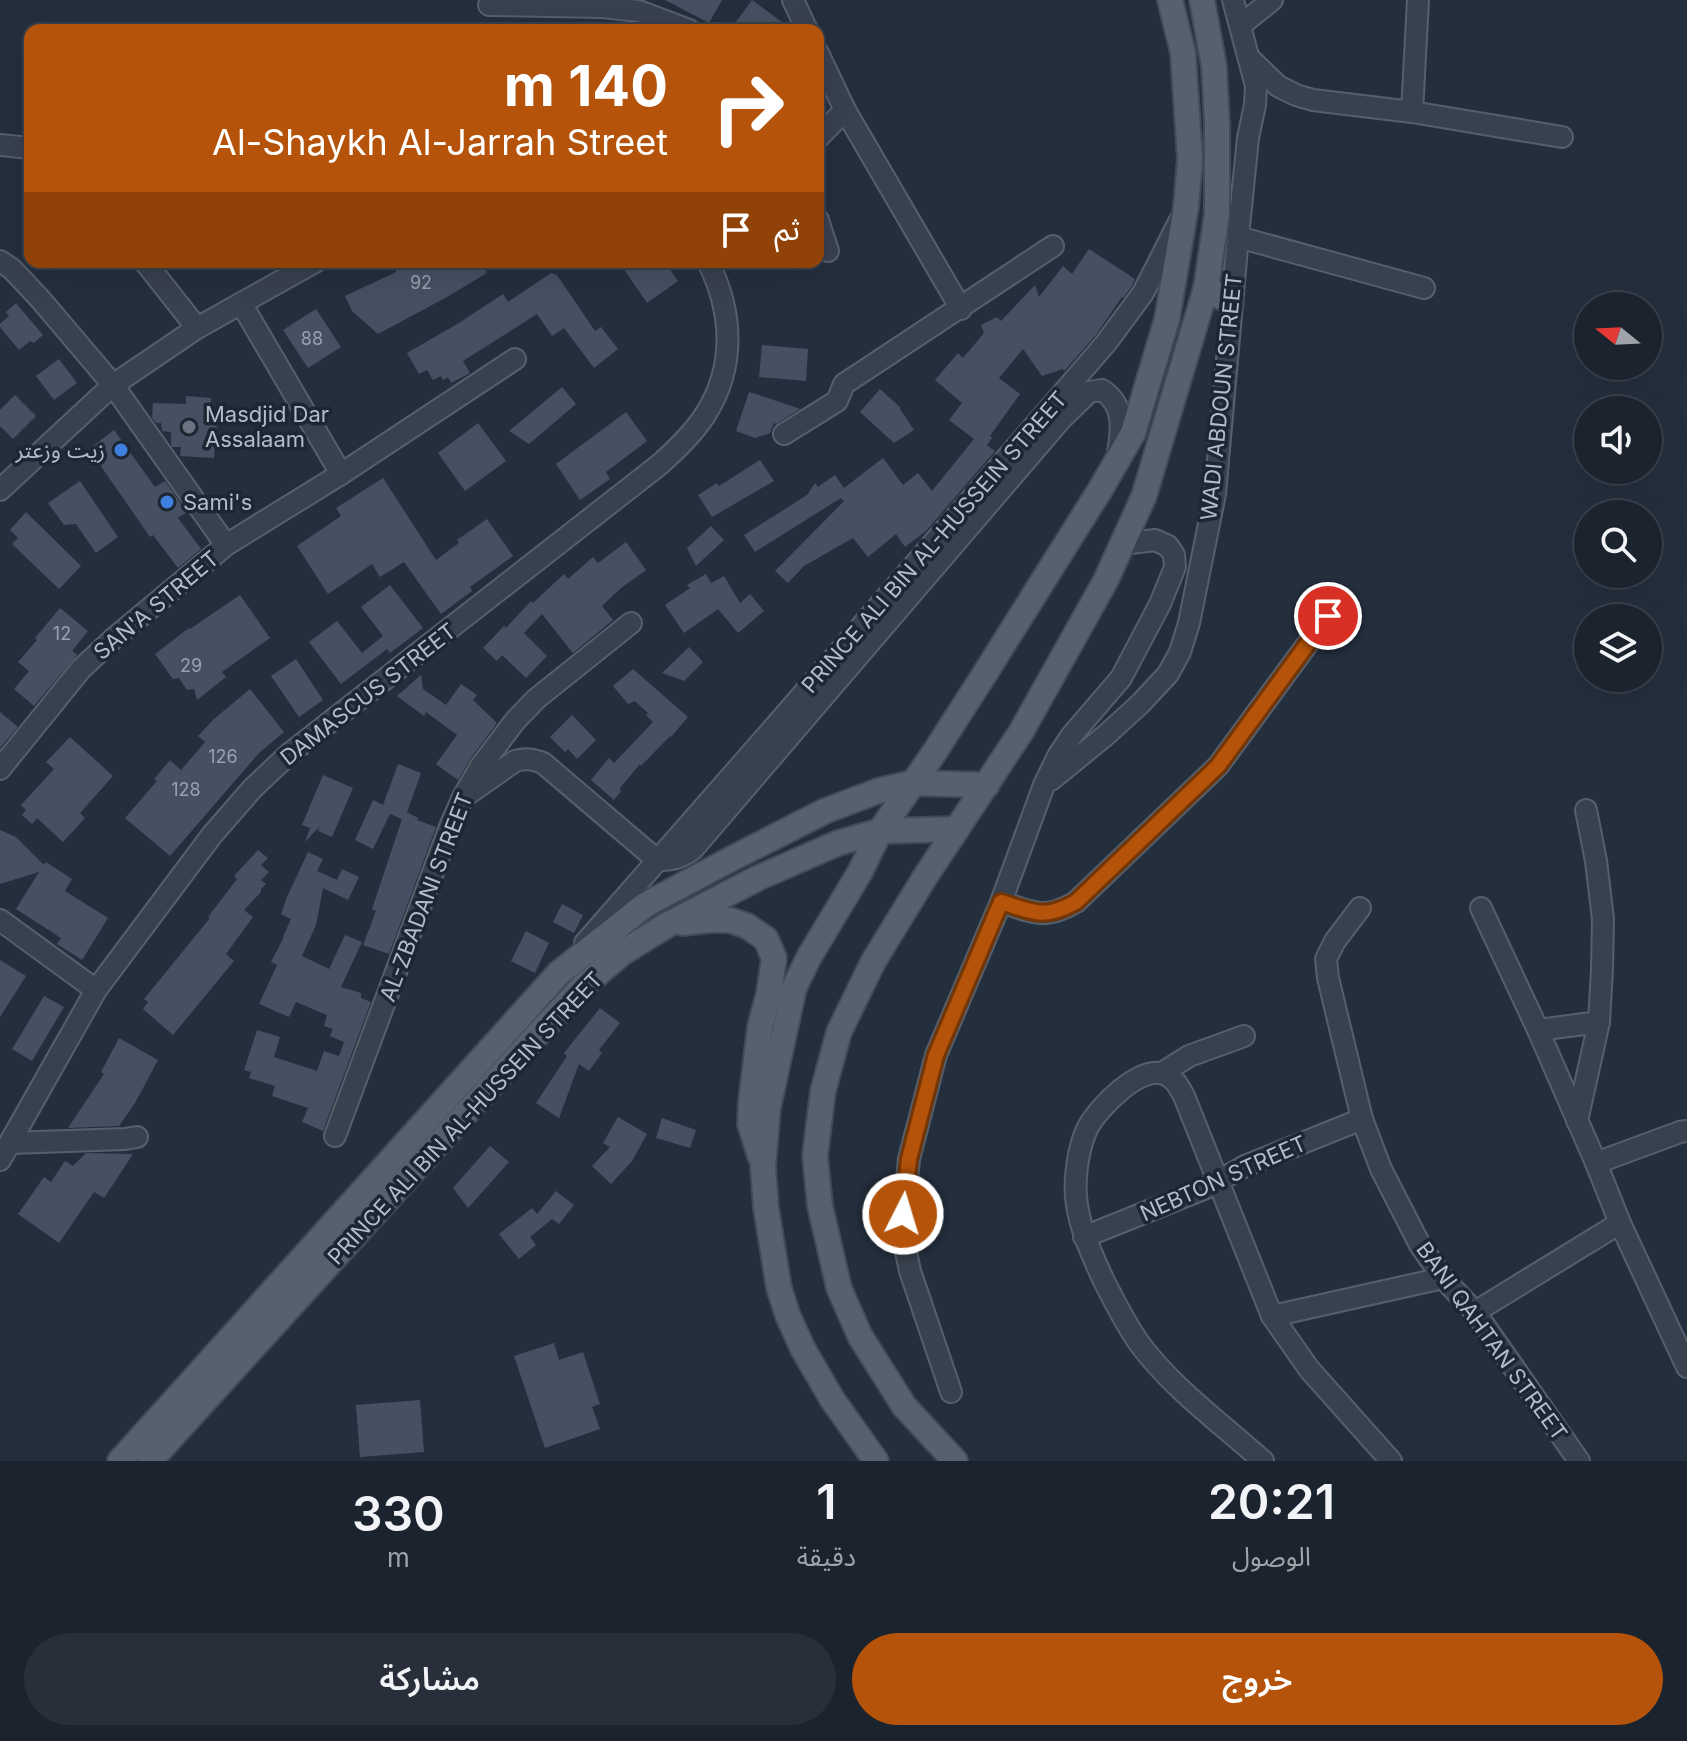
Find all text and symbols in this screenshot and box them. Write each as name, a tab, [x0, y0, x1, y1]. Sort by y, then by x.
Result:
text: 140 m	[504, 52, 668, 120]
icon: right	[696, 56, 800, 160]
text: Al-Shaykh Al-Jarrah Street	[212, 120, 668, 164]
icon: arrive	[714, 208, 758, 252]
text: ثم	[774, 211, 800, 247]
house number: 92	[410, 272, 432, 293]
street label: WADI ABDOUN STREET	[1195, 272, 1247, 522]
north arrow	[1574, 292, 1662, 380]
map controls	[1574, 292, 1662, 692]
house number: 88	[301, 328, 323, 349]
street label: PRINCE ALI BIN AL-HUSSEIN STREET	[796, 386, 1072, 698]
button: sound	[1574, 396, 1662, 484]
place label: Masdjid Dar Assalaam	[205, 401, 329, 452]
marker: Masdjid Dar Assalaam	[180, 418, 198, 436]
place label: زيت وزعتر	[14, 437, 105, 464]
marker: زيت وزعتر	[112, 441, 130, 459]
place label: Sami's	[183, 489, 252, 515]
marker: Sami's	[158, 493, 176, 511]
button: search	[1574, 500, 1662, 588]
street label: SAN'A STREET	[88, 545, 224, 665]
pin	[1294, 582, 1362, 650]
icon: arrive	[1306, 594, 1350, 638]
button: layers	[1574, 604, 1662, 692]
street label: DAMASCUS STREET	[275, 617, 461, 771]
house number: 12	[53, 623, 71, 644]
house number: 29	[180, 655, 202, 676]
house number: 126	[208, 746, 238, 767]
house number: 128	[171, 779, 201, 800]
street label: AL-ZBADANI STREET	[374, 789, 478, 1005]
street label: PRINCE ALI BIN AL-HUSSEIN STREET	[322, 966, 608, 1270]
street label: NEBTON STREET	[1136, 1130, 1310, 1226]
position arrow	[861, 1172, 945, 1256]
street label: BANI QAHTAN STREET	[1411, 1237, 1573, 1445]
text: 1	[816, 1472, 836, 1531]
text: 20:21	[1208, 1472, 1335, 1531]
text: 330	[352, 1484, 445, 1543]
text: دقيقة	[797, 1541, 856, 1572]
text: الوصول	[1232, 1541, 1311, 1572]
text: m	[387, 1542, 410, 1573]
button: مشاركة	[24, 1633, 836, 1725]
button: خروج	[852, 1633, 1663, 1725]

